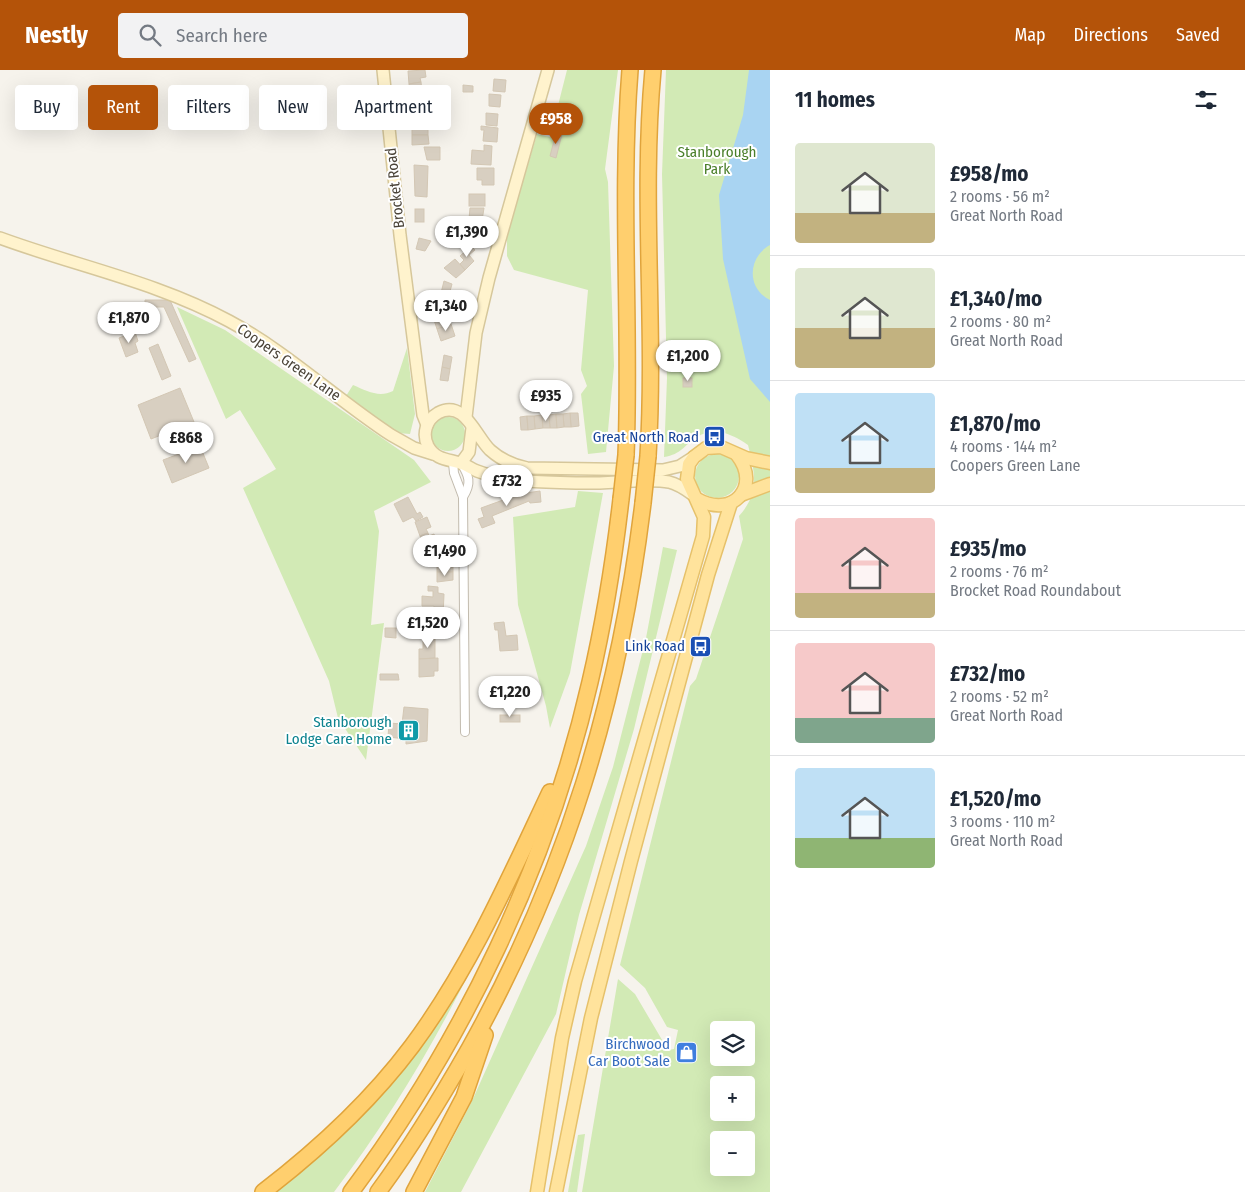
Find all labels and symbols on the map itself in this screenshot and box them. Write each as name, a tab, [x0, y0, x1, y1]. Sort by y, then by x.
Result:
pin: £958	[526, 102, 586, 145]
park label: Stanborough Park	[678, 143, 756, 178]
street label: Brocket Road	[382, 147, 408, 229]
pin: £1,390	[426, 216, 508, 258]
pin: £1,340	[405, 290, 487, 332]
pin: £1,870	[88, 302, 170, 344]
street label: Coopers Green Lane	[234, 320, 344, 404]
pin: £1,200	[647, 340, 729, 382]
pin: £935	[516, 380, 576, 422]
pin: £868	[156, 422, 216, 464]
bus stop icon: Great North Road	[703, 425, 727, 449]
place label: Great North Road	[593, 428, 699, 446]
pin: £732	[477, 464, 537, 507]
pin: £1,490	[404, 534, 486, 577]
pin: £1,520	[387, 606, 469, 649]
bus stop icon: Link Road	[689, 634, 713, 658]
place label: Link Road	[625, 637, 685, 655]
pin: £1,220	[469, 676, 551, 718]
place label: Stanborough Lodge Care Home	[286, 713, 392, 748]
building icon: Stanborough Lodge Care Home	[396, 719, 420, 743]
place label: Birchwood Car Boot Sale	[588, 1035, 670, 1070]
shop icon: Birchwood Car Boot Sale	[674, 1041, 698, 1065]

